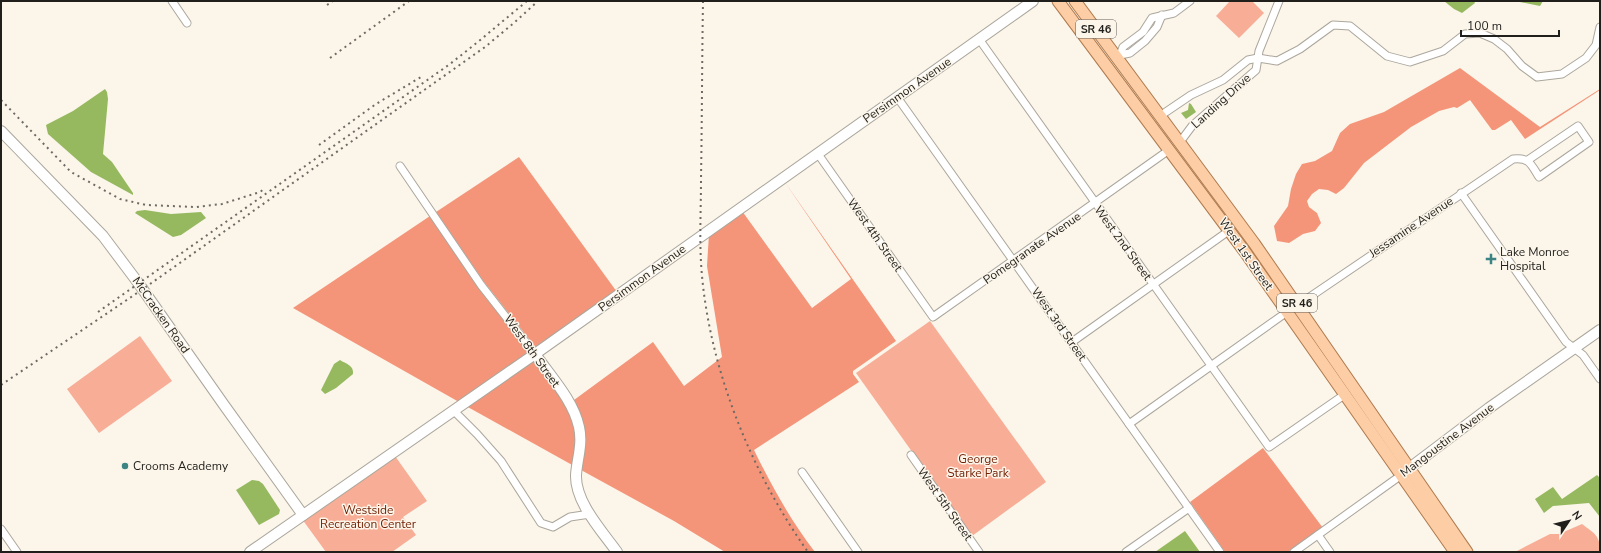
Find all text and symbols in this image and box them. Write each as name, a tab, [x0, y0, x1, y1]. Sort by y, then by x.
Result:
scale bar	[1461, 12, 1559, 38]
text: 100 m	[1467, 18, 1502, 34]
road number: SR 46	[1076, 20, 1116, 38]
street label: Persimmon Avenue	[860, 53, 954, 127]
street label: Landing Drive	[1188, 70, 1254, 132]
street label: Jessamine Avenue	[1365, 193, 1456, 262]
street label: West 4th Street	[844, 195, 907, 275]
street label: West 2nd Street	[1090, 202, 1156, 284]
street label: Pomegranate Avenue	[980, 208, 1084, 288]
street label: West 1st Street	[1215, 215, 1277, 294]
street label: Persimmon Avenue	[595, 241, 689, 315]
place label: Lake Monroe Hospital	[1500, 244, 1569, 274]
marker: Lake Monroe Hospital	[1485, 253, 1497, 265]
street label: McCracken Road	[129, 274, 193, 356]
street label: West 3rd Street	[1028, 284, 1091, 365]
road number: SR 46	[1277, 294, 1317, 312]
street label: West 8th Street	[500, 312, 564, 391]
street label: Mangoustine Avenue	[1397, 399, 1497, 481]
park label: George Starke Park	[947, 451, 1010, 481]
place label: Crooms Academy	[133, 458, 229, 474]
marker: Crooms Academy	[120, 461, 130, 471]
street label: West 5th Street	[914, 464, 977, 544]
north arrow	[1549, 501, 1589, 541]
park label: Westside Recreation Center	[320, 502, 417, 532]
text: N	[1568, 508, 1585, 523]

